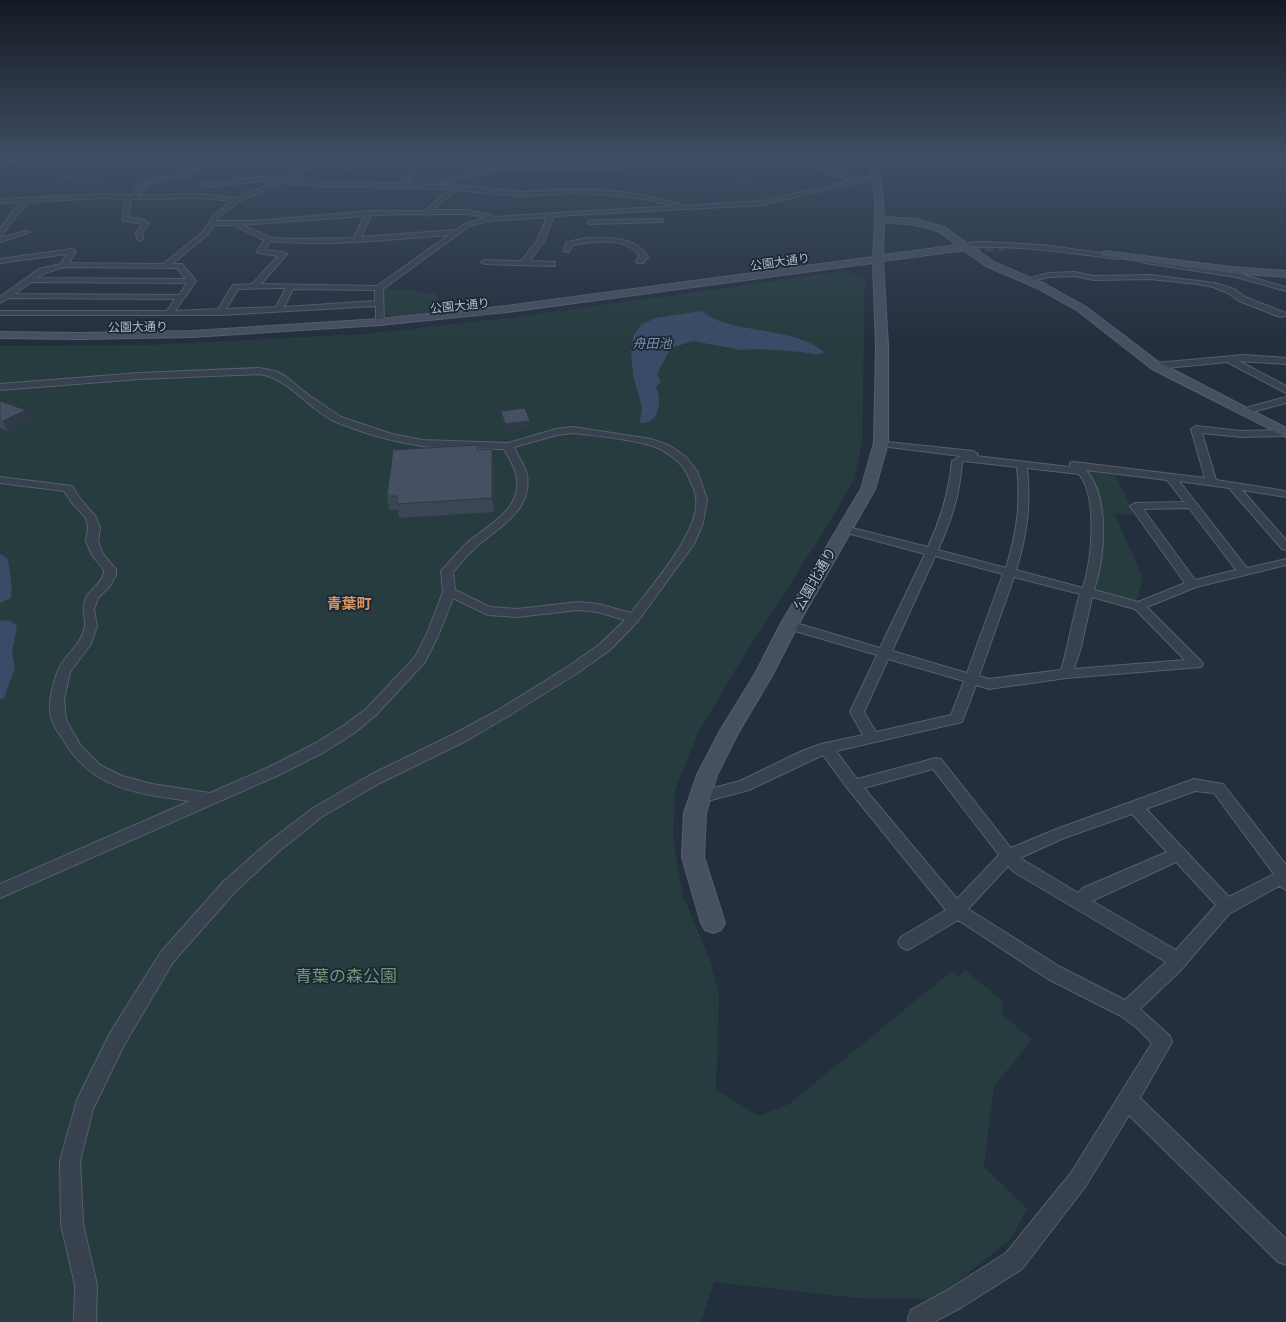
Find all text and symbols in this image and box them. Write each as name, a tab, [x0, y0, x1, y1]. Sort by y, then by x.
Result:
street label: 公園大通り	[749, 251, 811, 273]
street label: 公園大通り	[429, 296, 491, 316]
street label: 公園大通り	[108, 319, 168, 335]
water label: 舟田池	[632, 336, 673, 351]
street label: 公園北通り	[790, 544, 840, 614]
district label: 青葉町	[326, 595, 372, 613]
park label: 青葉の森公園	[295, 966, 397, 986]

